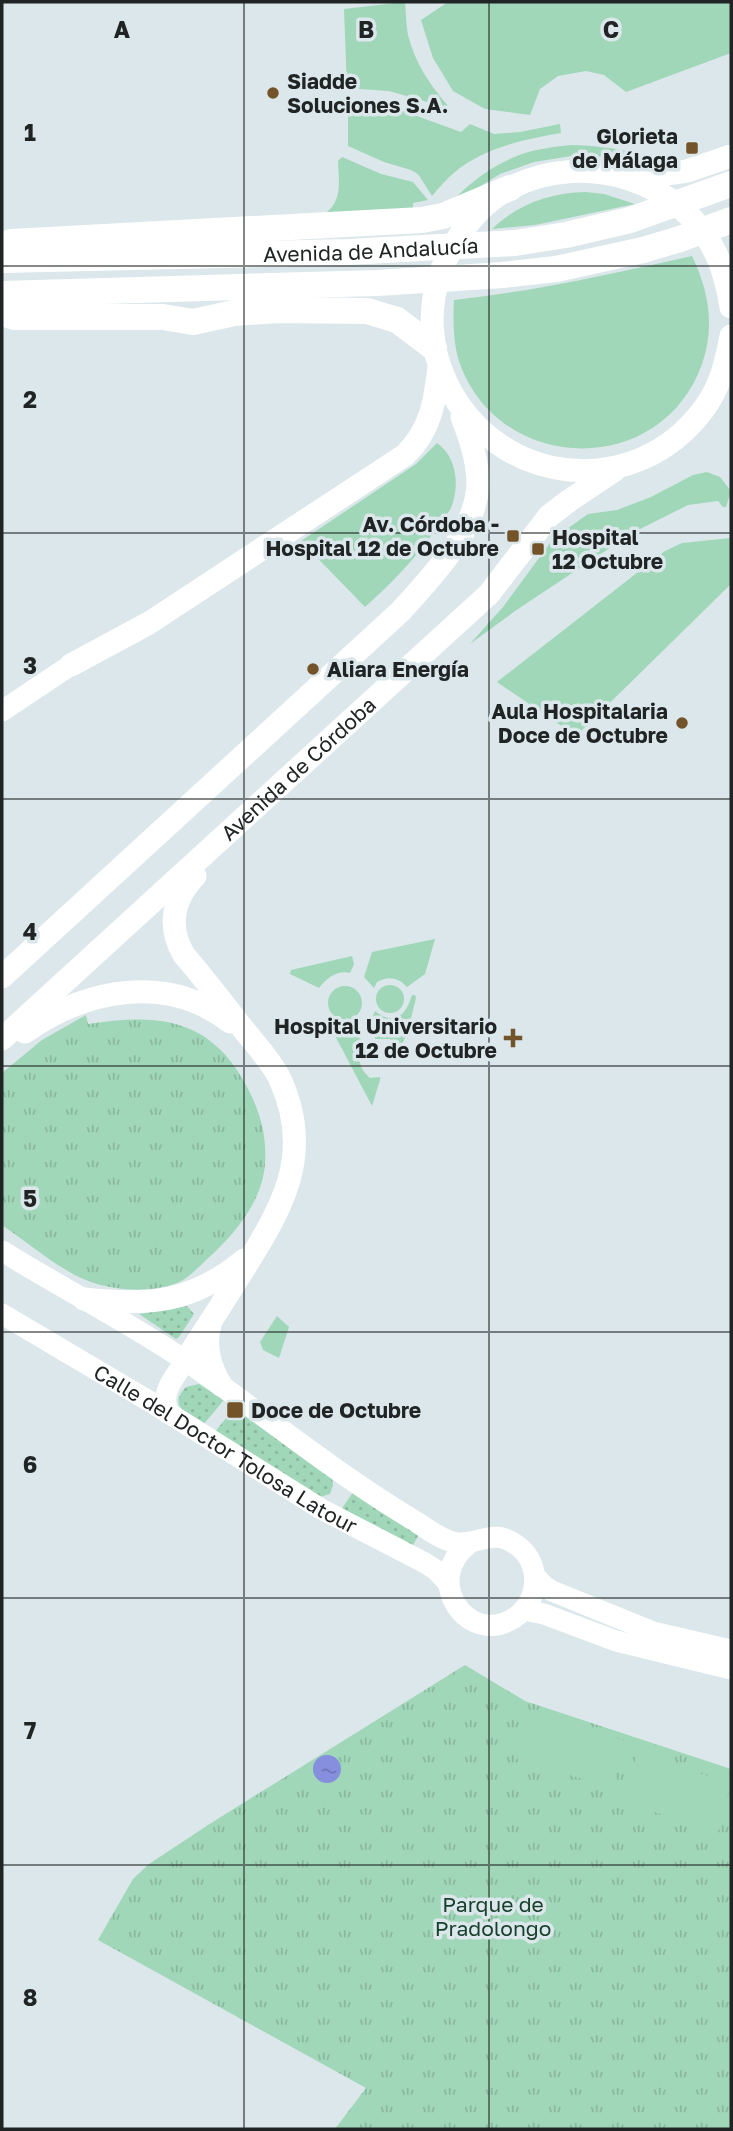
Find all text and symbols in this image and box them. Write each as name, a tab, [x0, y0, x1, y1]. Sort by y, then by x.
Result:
text: A	[114, 15, 131, 43]
text: B	[358, 15, 374, 43]
text: C	[603, 15, 619, 43]
place label: Siadde Soluciones S.A.	[287, 68, 448, 118]
marker: Siadde Soluciones S.A.	[265, 85, 281, 101]
text: 1	[24, 118, 36, 146]
place label: Glorieta de Málaga	[572, 123, 678, 173]
marker: Glorieta de Málaga	[684, 140, 700, 156]
street label: Avenida de Andalucía	[263, 232, 479, 267]
text: 2	[23, 385, 37, 413]
place label: Av. Córdoba - Hospital 12 de Octubre	[265, 511, 499, 561]
place label: Hospital 12 Octubre	[552, 524, 663, 574]
marker: Av. Córdoba - Hospital 12 de Octubre	[505, 528, 521, 544]
marker: Hospital 12 Octubre	[530, 541, 546, 557]
text: 3	[23, 651, 37, 679]
place label: Aliara Energía	[327, 656, 469, 682]
marker: Aliara Energía	[305, 661, 321, 677]
street label: Avenida de Córdoba	[215, 691, 381, 846]
place label: Aula Hospitalaria Doce de Octubre	[492, 698, 668, 748]
marker: Aula Hospitalaria Doce de Octubre	[674, 715, 690, 731]
text: 4	[23, 917, 37, 945]
place label: Hospital Universitario 12 de Octubre	[274, 1013, 497, 1063]
marker: Hospital Universitario 12 de Octubre	[503, 1028, 523, 1048]
text: 5	[23, 1184, 37, 1212]
street label: Calle del Doctor Tolosa Latour	[89, 1358, 362, 1539]
place label: Doce de Octubre	[251, 1397, 421, 1423]
marker: Doce de Octubre	[225, 1400, 245, 1420]
text: 6	[23, 1450, 37, 1478]
text: 7	[24, 1716, 36, 1744]
park label: Parque de Pradolongo	[435, 1891, 551, 1941]
text: 8	[23, 1983, 37, 2011]

